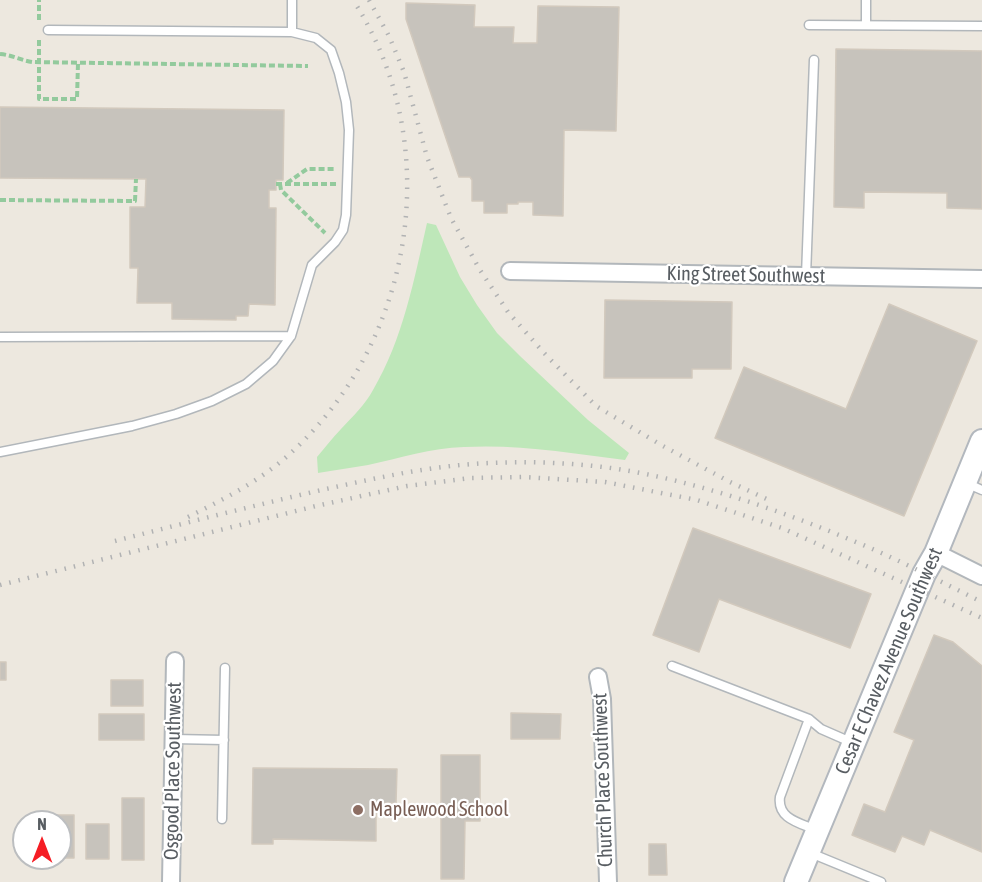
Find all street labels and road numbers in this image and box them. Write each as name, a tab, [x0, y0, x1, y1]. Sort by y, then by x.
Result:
street label: King Street Southwest	[666, 262, 826, 288]
street label: Cesar E Chavez Avenue Southwest	[830, 544, 948, 778]
street label: Osgood Place Southwest	[159, 682, 187, 860]
street label: Church Place Southwest	[588, 692, 618, 868]

